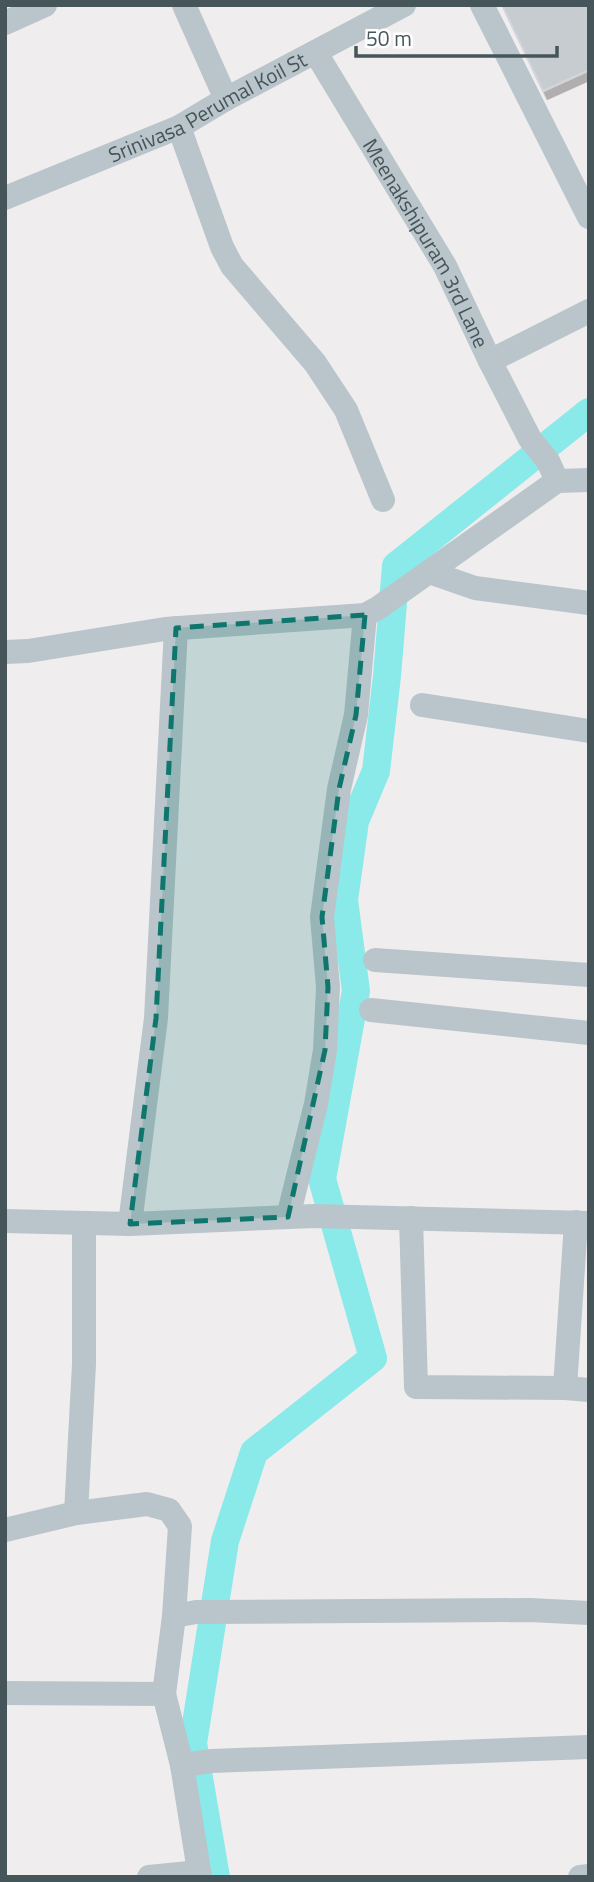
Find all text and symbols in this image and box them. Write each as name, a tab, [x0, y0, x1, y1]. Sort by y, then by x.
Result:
scale bar	[356, 14, 557, 58]
text: 50 m	[366, 22, 412, 54]
street label: Srinivasa Perumal Koil St	[103, 43, 313, 170]
street label: Meenakshipuram 3rd Lane	[355, 132, 497, 353]

